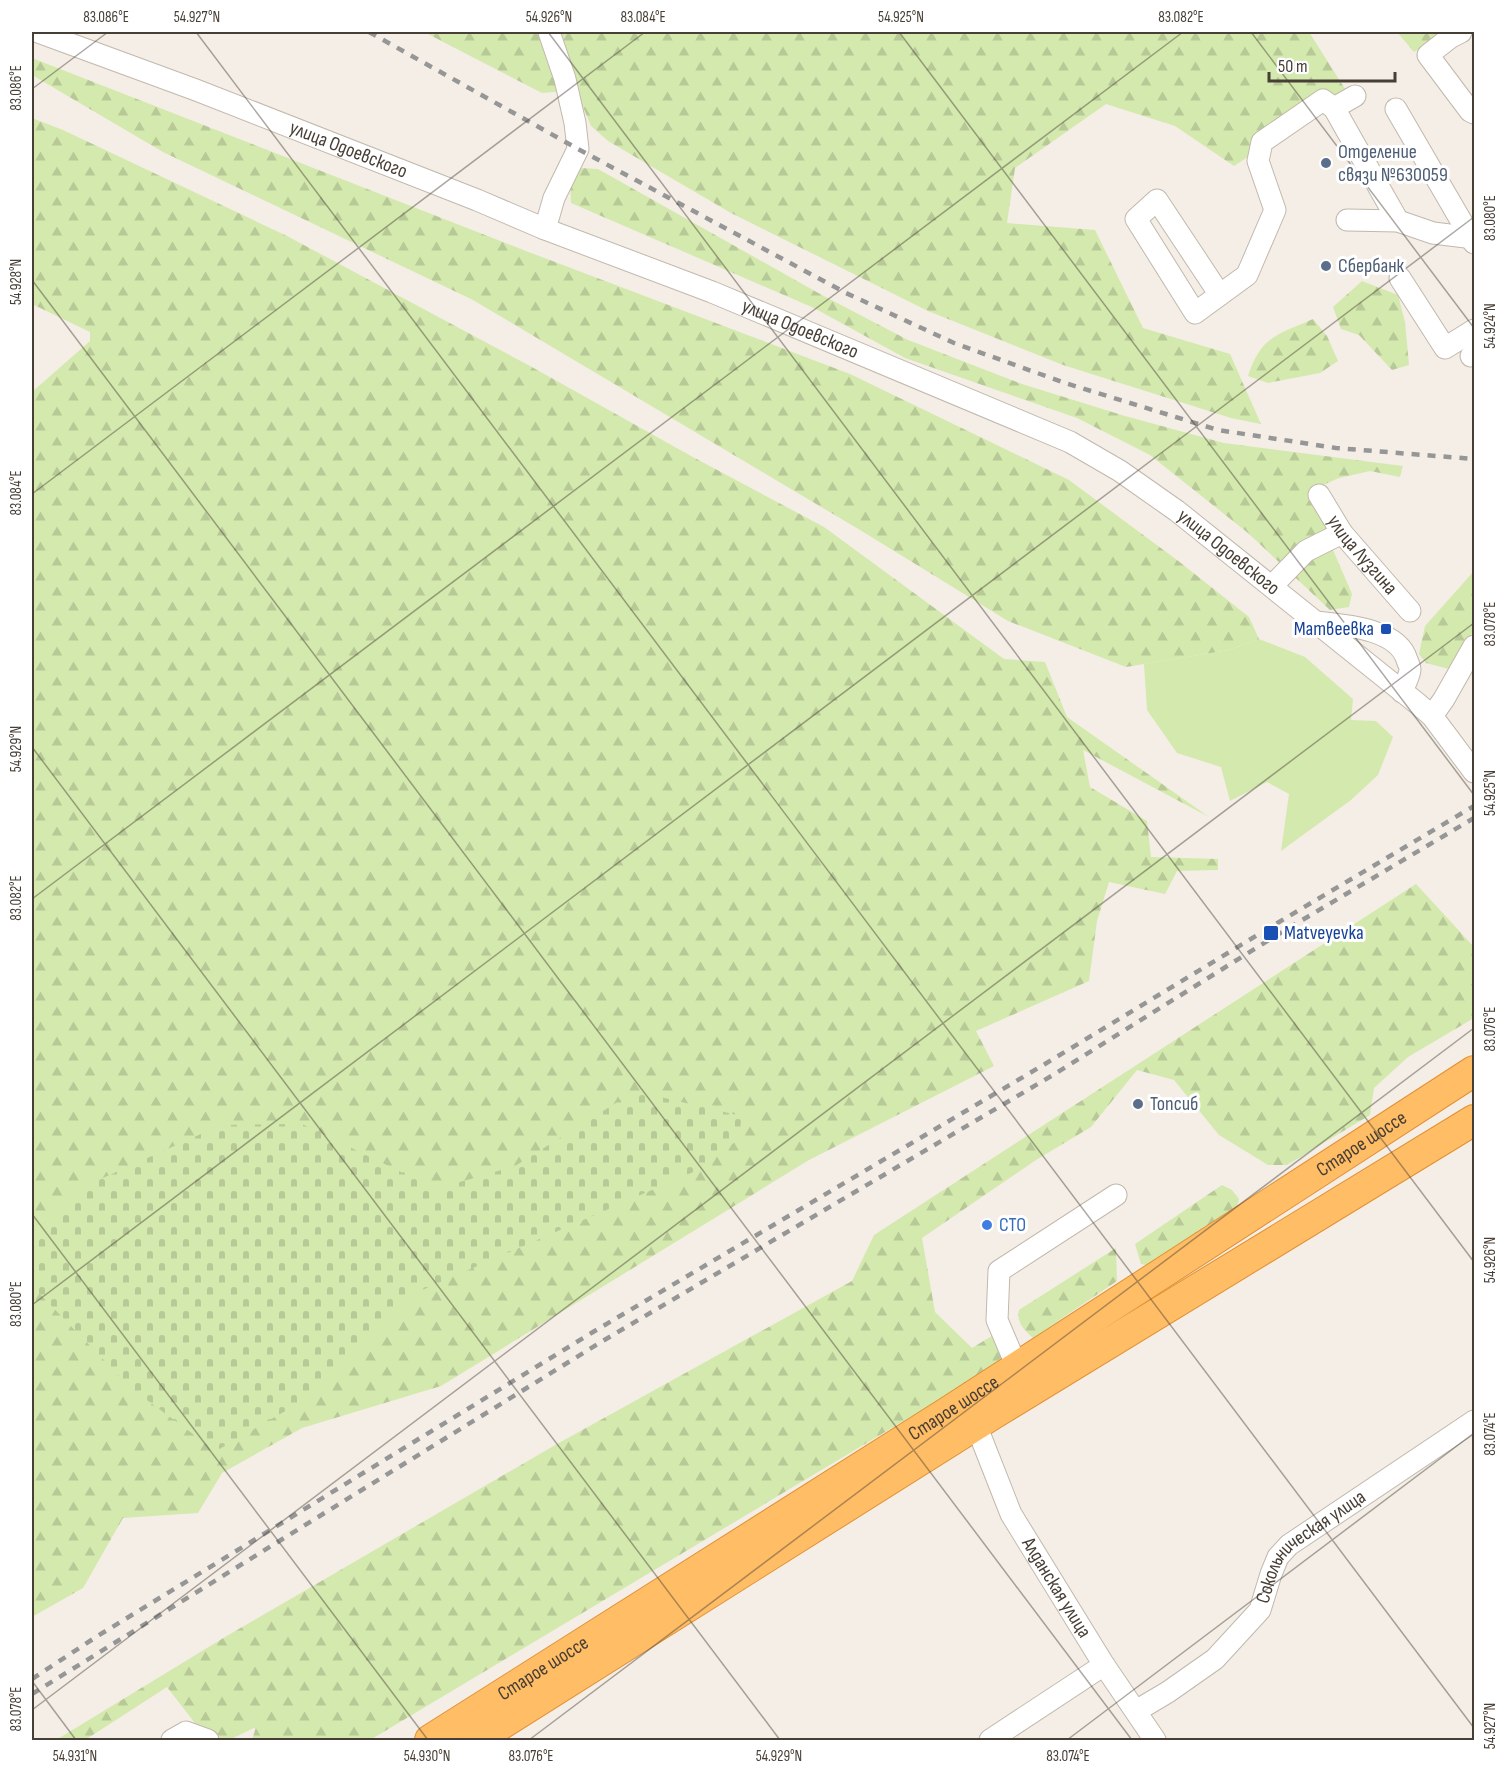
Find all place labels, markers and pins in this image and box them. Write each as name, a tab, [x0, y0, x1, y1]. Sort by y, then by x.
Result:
place label: Отделение связи №630059	[1338, 140, 1448, 187]
marker: Отделение связи №630059	[1319, 156, 1333, 170]
place label: Сбербанк	[1338, 254, 1405, 278]
marker: Сбербанк	[1319, 259, 1333, 273]
place label: Матвеевка	[1294, 617, 1374, 641]
marker: Матвеевка	[1379, 622, 1393, 636]
place label: Matveyevka	[1284, 921, 1364, 945]
marker: Matveyevka	[1262, 924, 1280, 942]
place label: Топсиб	[1150, 1092, 1198, 1116]
marker: Топсиб	[1131, 1097, 1145, 1111]
place label: СТО	[999, 1213, 1026, 1237]
marker: СТО	[980, 1218, 994, 1232]

